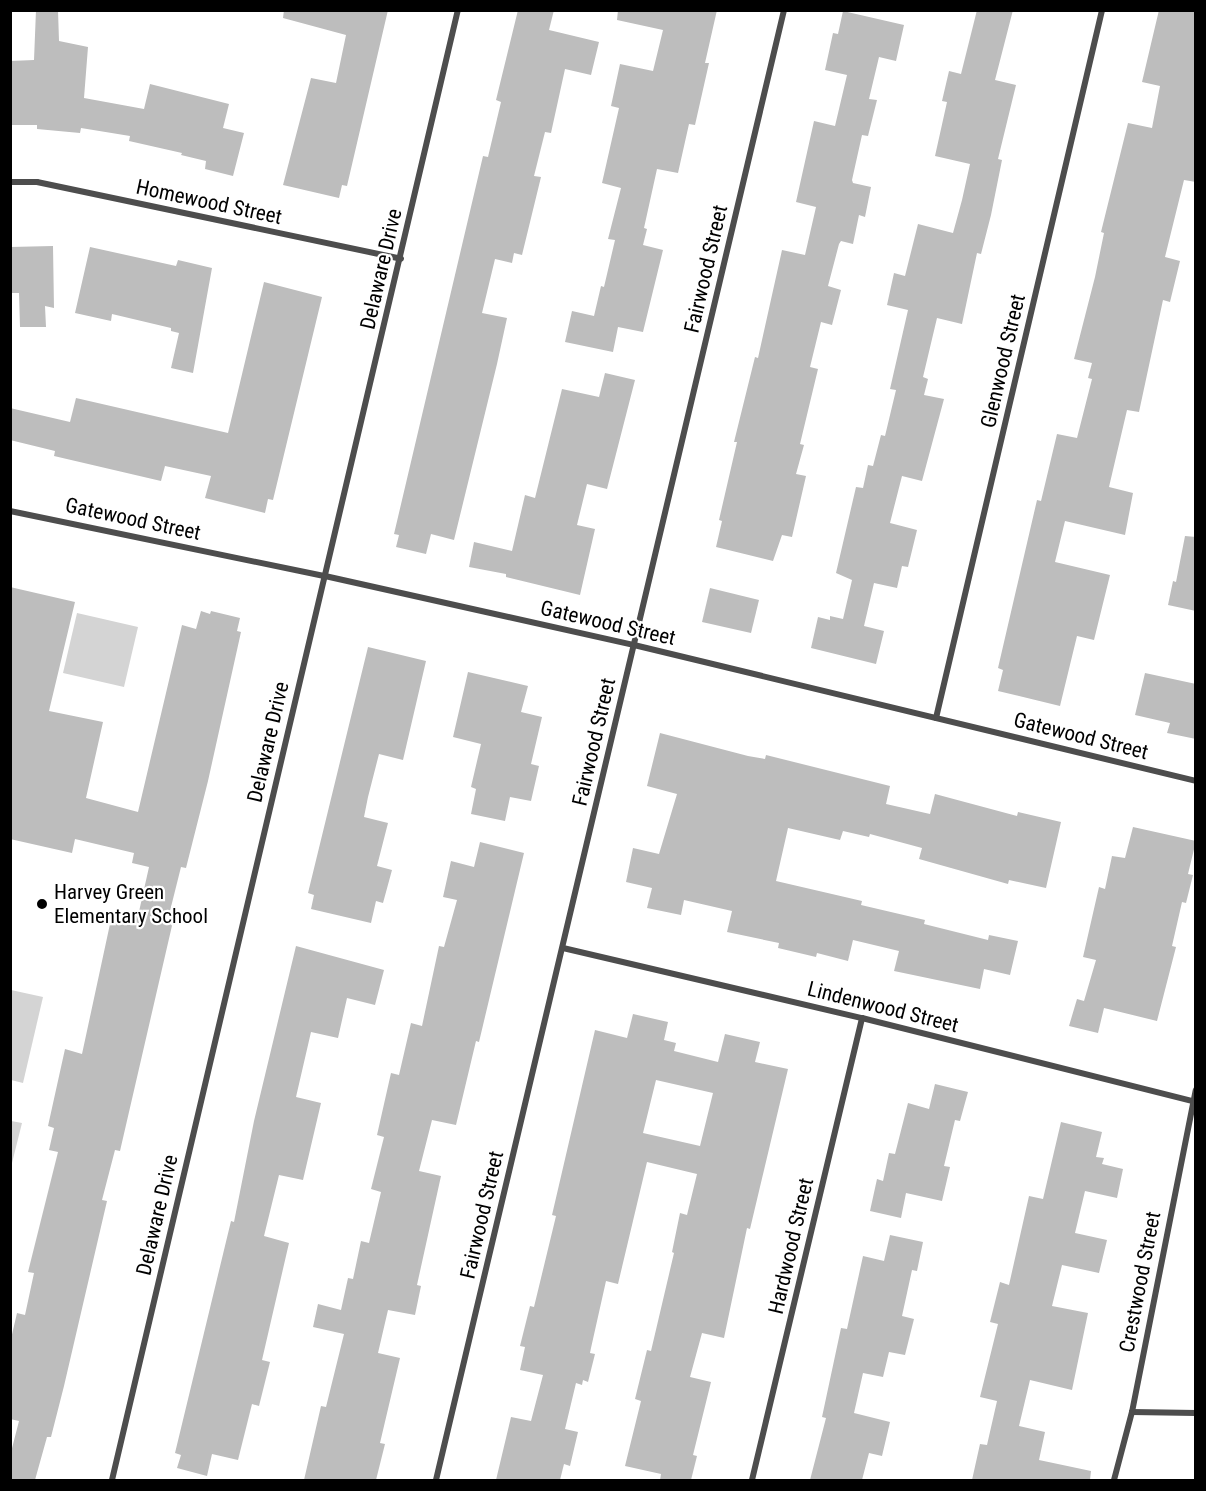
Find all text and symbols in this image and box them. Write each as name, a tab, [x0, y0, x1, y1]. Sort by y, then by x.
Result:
street label: Homewood Street	[134, 174, 284, 230]
street label: Fairwood Street	[679, 203, 733, 335]
street label: Delaware Drive	[355, 206, 407, 332]
street label: Glenwood Street	[975, 292, 1031, 430]
street label: Gatewood Street	[63, 492, 203, 546]
street label: Gatewood Street	[538, 595, 678, 651]
street label: Fairwood Street	[567, 676, 621, 808]
street label: Delaware Drive	[242, 679, 294, 805]
street label: Gatewood Street	[1011, 707, 1151, 765]
place label: Harvey Green Elementary School	[54, 879, 208, 929]
marker: Harvey Green Elementary School	[35, 897, 49, 911]
street label: Lindenwood Street	[805, 976, 961, 1038]
street label: Fairwood Street	[455, 1149, 509, 1281]
street label: Delaware Drive	[131, 1152, 183, 1278]
street label: Hardwood Street	[763, 1176, 819, 1316]
street label: Crestwood Street	[1114, 1209, 1166, 1355]

